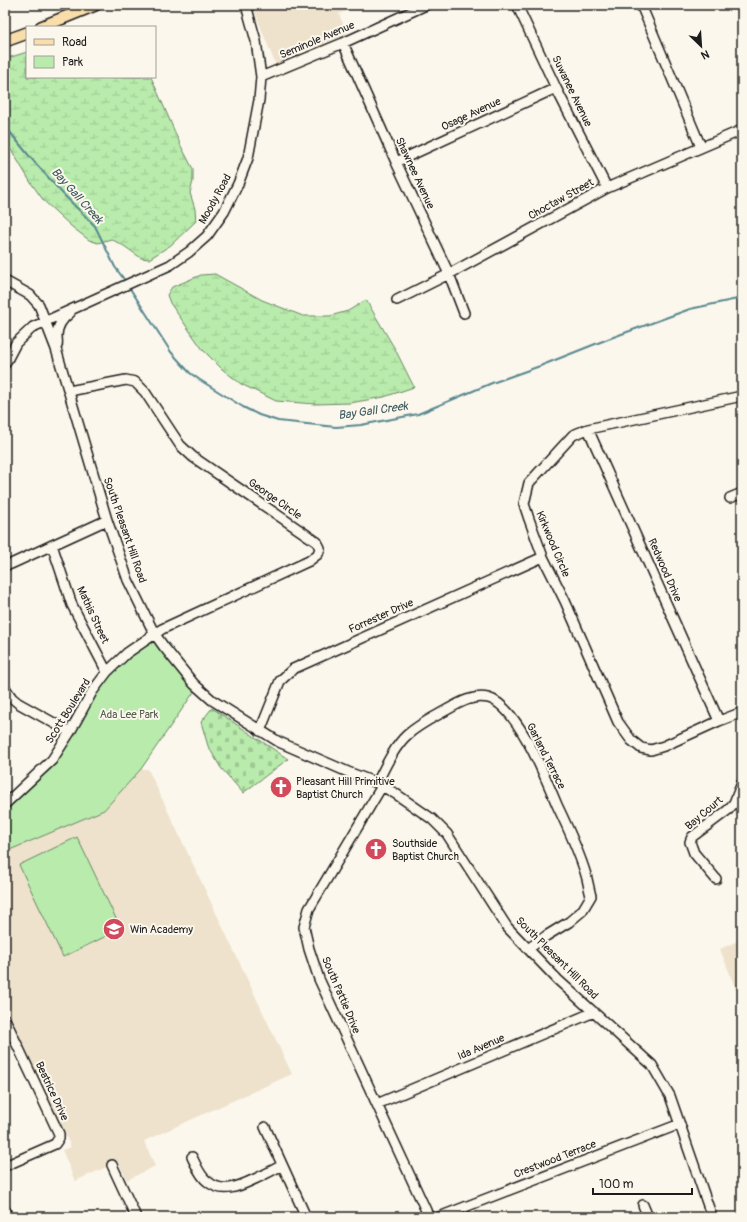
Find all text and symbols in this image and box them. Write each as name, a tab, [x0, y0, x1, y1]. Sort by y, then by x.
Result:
street label: Seminole Avenue	[278, 18, 357, 62]
legend	[26, 26, 156, 78]
north arrow	[681, 26, 721, 66]
text: Road	[62, 35, 87, 50]
text: N	[698, 47, 711, 62]
street label: Suwanee Avenue	[549, 53, 595, 129]
text: Park	[62, 55, 83, 70]
street label: Osage Avenue	[439, 94, 503, 133]
street label: Shawnee Avenue	[393, 135, 437, 211]
water label: Bay Gall Creek	[48, 165, 107, 228]
street label: Moody Road	[196, 172, 234, 226]
street label: Choctaw Street	[526, 175, 596, 222]
water label: Bay Gall Creek	[337, 399, 410, 423]
street label: South Pleasant Hill Road	[101, 475, 149, 585]
street label: George Circle	[246, 476, 305, 522]
street label: Kirkwood Circle	[533, 509, 573, 579]
street label: Redwood Drive	[645, 536, 685, 604]
street label: Mathis Street	[74, 584, 112, 646]
street label: Forrester Drive	[347, 596, 416, 636]
street label: Scott Boulevard	[43, 676, 93, 746]
park label: Ada Lee Park	[100, 708, 159, 721]
street label: Garland Terrace	[524, 721, 569, 792]
church icon: Pleasant Hill Primitive Baptist Church	[268, 774, 294, 800]
place label: Pleasant Hill Primitive Baptist Church	[296, 775, 395, 801]
street label: Bay Court	[683, 793, 726, 832]
church icon: Southside Baptist Church	[363, 836, 389, 862]
place label: Southside Baptist Church	[392, 837, 459, 863]
street label: South Pleasant Hill Road	[513, 914, 601, 1002]
school or university icon: Win Academy	[101, 916, 127, 942]
place label: Win Academy	[130, 923, 193, 936]
street label: South Pattie Drive	[319, 955, 363, 1036]
street label: Ida Avenue	[456, 1031, 507, 1063]
street label: Beatrice Drive	[33, 1059, 72, 1123]
street label: Crestwood Terrace	[512, 1137, 599, 1181]
scale bar	[593, 1170, 692, 1196]
text: 100 m	[599, 1177, 634, 1192]

